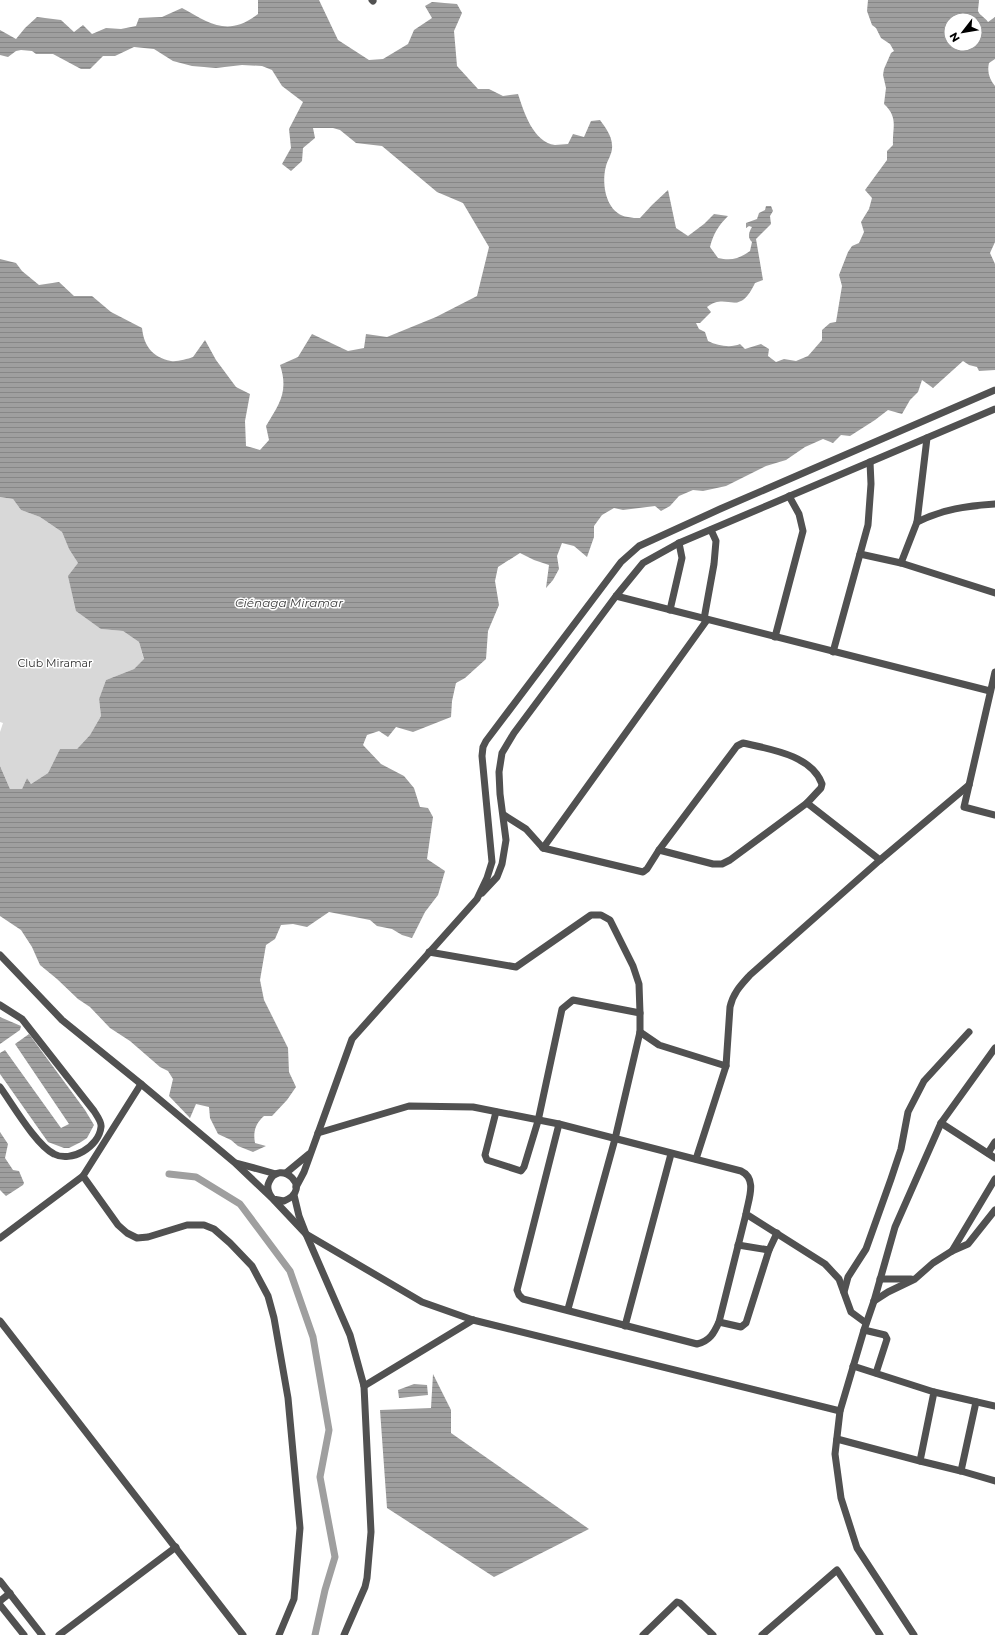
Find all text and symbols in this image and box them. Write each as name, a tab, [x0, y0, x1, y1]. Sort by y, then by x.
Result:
north arrow	[943, 12, 983, 52]
text: N	[946, 30, 963, 45]
water label: Ciénaga Miramar	[235, 595, 343, 610]
park label: Club Miramar	[18, 656, 92, 670]

